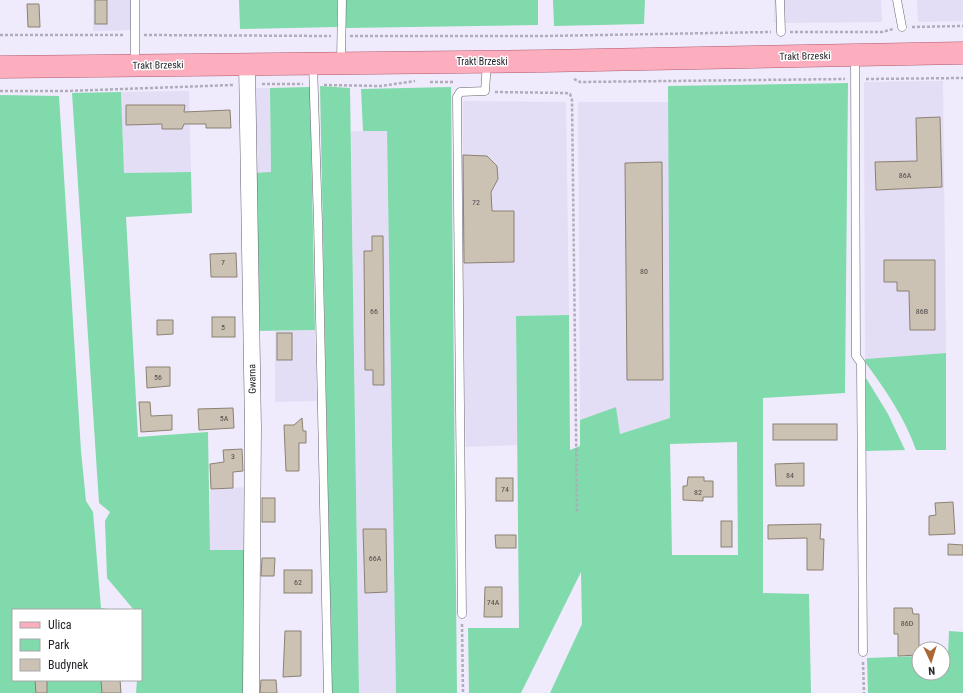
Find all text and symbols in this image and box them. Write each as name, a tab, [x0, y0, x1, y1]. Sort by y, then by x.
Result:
street label: Trakt Brzeski	[779, 50, 831, 62]
street label: Trakt Brzeski	[456, 56, 508, 67]
street label: Trakt Brzeski	[132, 59, 184, 71]
house number: 86A	[899, 171, 912, 180]
house number: 72	[472, 198, 480, 207]
house number: 7	[221, 258, 225, 267]
house number: 80	[640, 267, 648, 276]
house number: 66	[370, 307, 378, 316]
house number: 86B	[916, 307, 928, 316]
house number: 5	[221, 323, 225, 332]
street label: Gwarna	[246, 364, 258, 394]
house number: 56	[154, 373, 162, 382]
house number: 5A	[220, 414, 229, 423]
house number: 3	[231, 452, 235, 461]
house number: 84	[786, 471, 794, 480]
house number: 74	[501, 485, 509, 494]
house number: 82	[694, 488, 702, 497]
house number: 66A	[369, 554, 382, 563]
house number: 62	[294, 578, 302, 587]
house number: 74A	[487, 598, 500, 607]
legend	[12, 609, 142, 681]
text: Ulica	[48, 618, 72, 632]
house number: 86D	[901, 619, 914, 628]
text: Park	[48, 638, 70, 652]
north arrow	[911, 641, 951, 681]
text: Budynek	[48, 658, 89, 672]
text: N	[928, 664, 935, 677]

